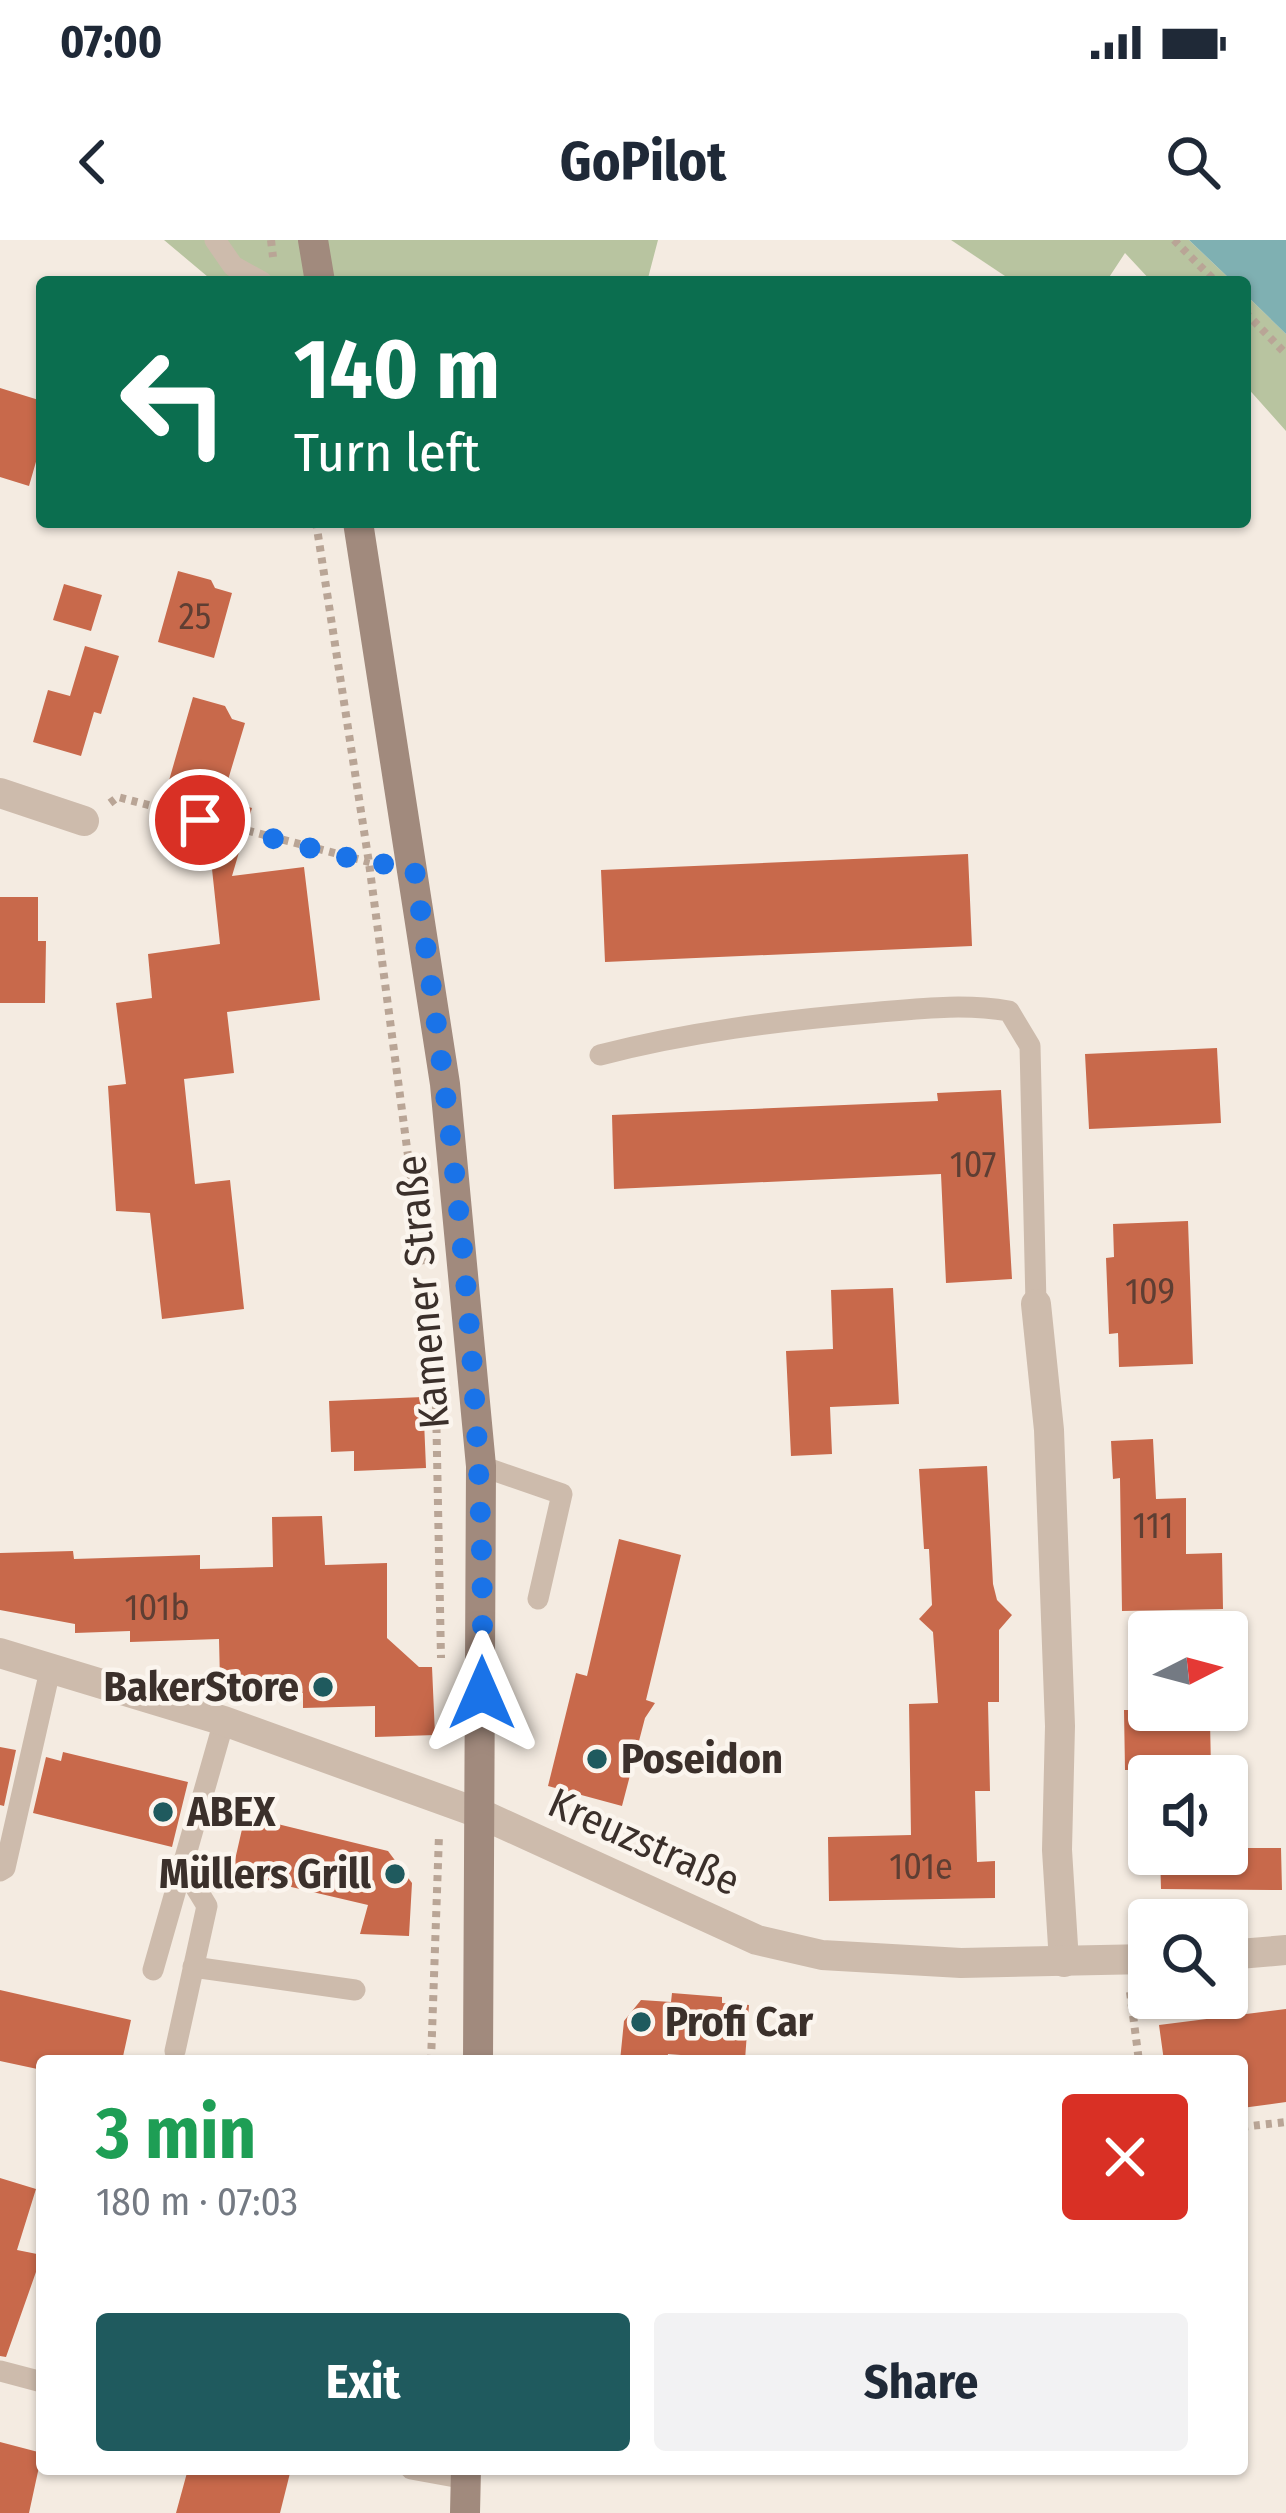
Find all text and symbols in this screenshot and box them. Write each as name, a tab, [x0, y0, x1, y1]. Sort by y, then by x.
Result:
text: 07:00	[60, 15, 162, 69]
icon: back	[60, 129, 126, 195]
icon: search	[1160, 129, 1226, 195]
text: GoPilot	[560, 130, 726, 194]
text: 140 m	[294, 319, 500, 420]
icon: left	[96, 324, 252, 480]
text: Turn left	[294, 421, 480, 485]
house number: 25	[179, 595, 211, 639]
pin	[149, 769, 251, 871]
icon: arrive	[167, 787, 233, 853]
house number: 107	[950, 1143, 996, 1187]
street label: Kamener Straße	[386, 1153, 460, 1431]
house number: 109	[1125, 1270, 1175, 1314]
house number: 111	[1132, 1504, 1174, 1548]
house number: 101b	[124, 1586, 190, 1630]
north arrow	[1128, 1611, 1248, 1731]
map controls	[1128, 1611, 1248, 2019]
position arrow	[419, 1630, 545, 1756]
place label: BakerStore	[103, 1662, 299, 1712]
marker: BakerStore	[310, 1674, 336, 1700]
place label: Poseidon	[621, 1734, 783, 1784]
marker: Poseidon	[584, 1746, 610, 1772]
button: sound	[1128, 1755, 1248, 1875]
street label: Kreuzstraße	[541, 1778, 747, 1906]
place label: ABEX	[186, 1787, 276, 1837]
marker: ABEX	[150, 1799, 176, 1825]
house number: 101e	[889, 1845, 953, 1889]
place label: Müllers Grill	[159, 1849, 372, 1899]
marker: Müllers Grill	[382, 1861, 408, 1887]
button: search	[1128, 1899, 1248, 2019]
place label: Profi Car	[665, 1997, 814, 2047]
marker: Profi Car	[628, 2009, 654, 2035]
text: 3 min	[96, 2091, 256, 2177]
button: close	[1062, 2094, 1188, 2220]
text: 180 m · 07:03	[96, 2179, 298, 2225]
button: Exit	[96, 2313, 630, 2451]
button: Share	[654, 2313, 1188, 2451]

